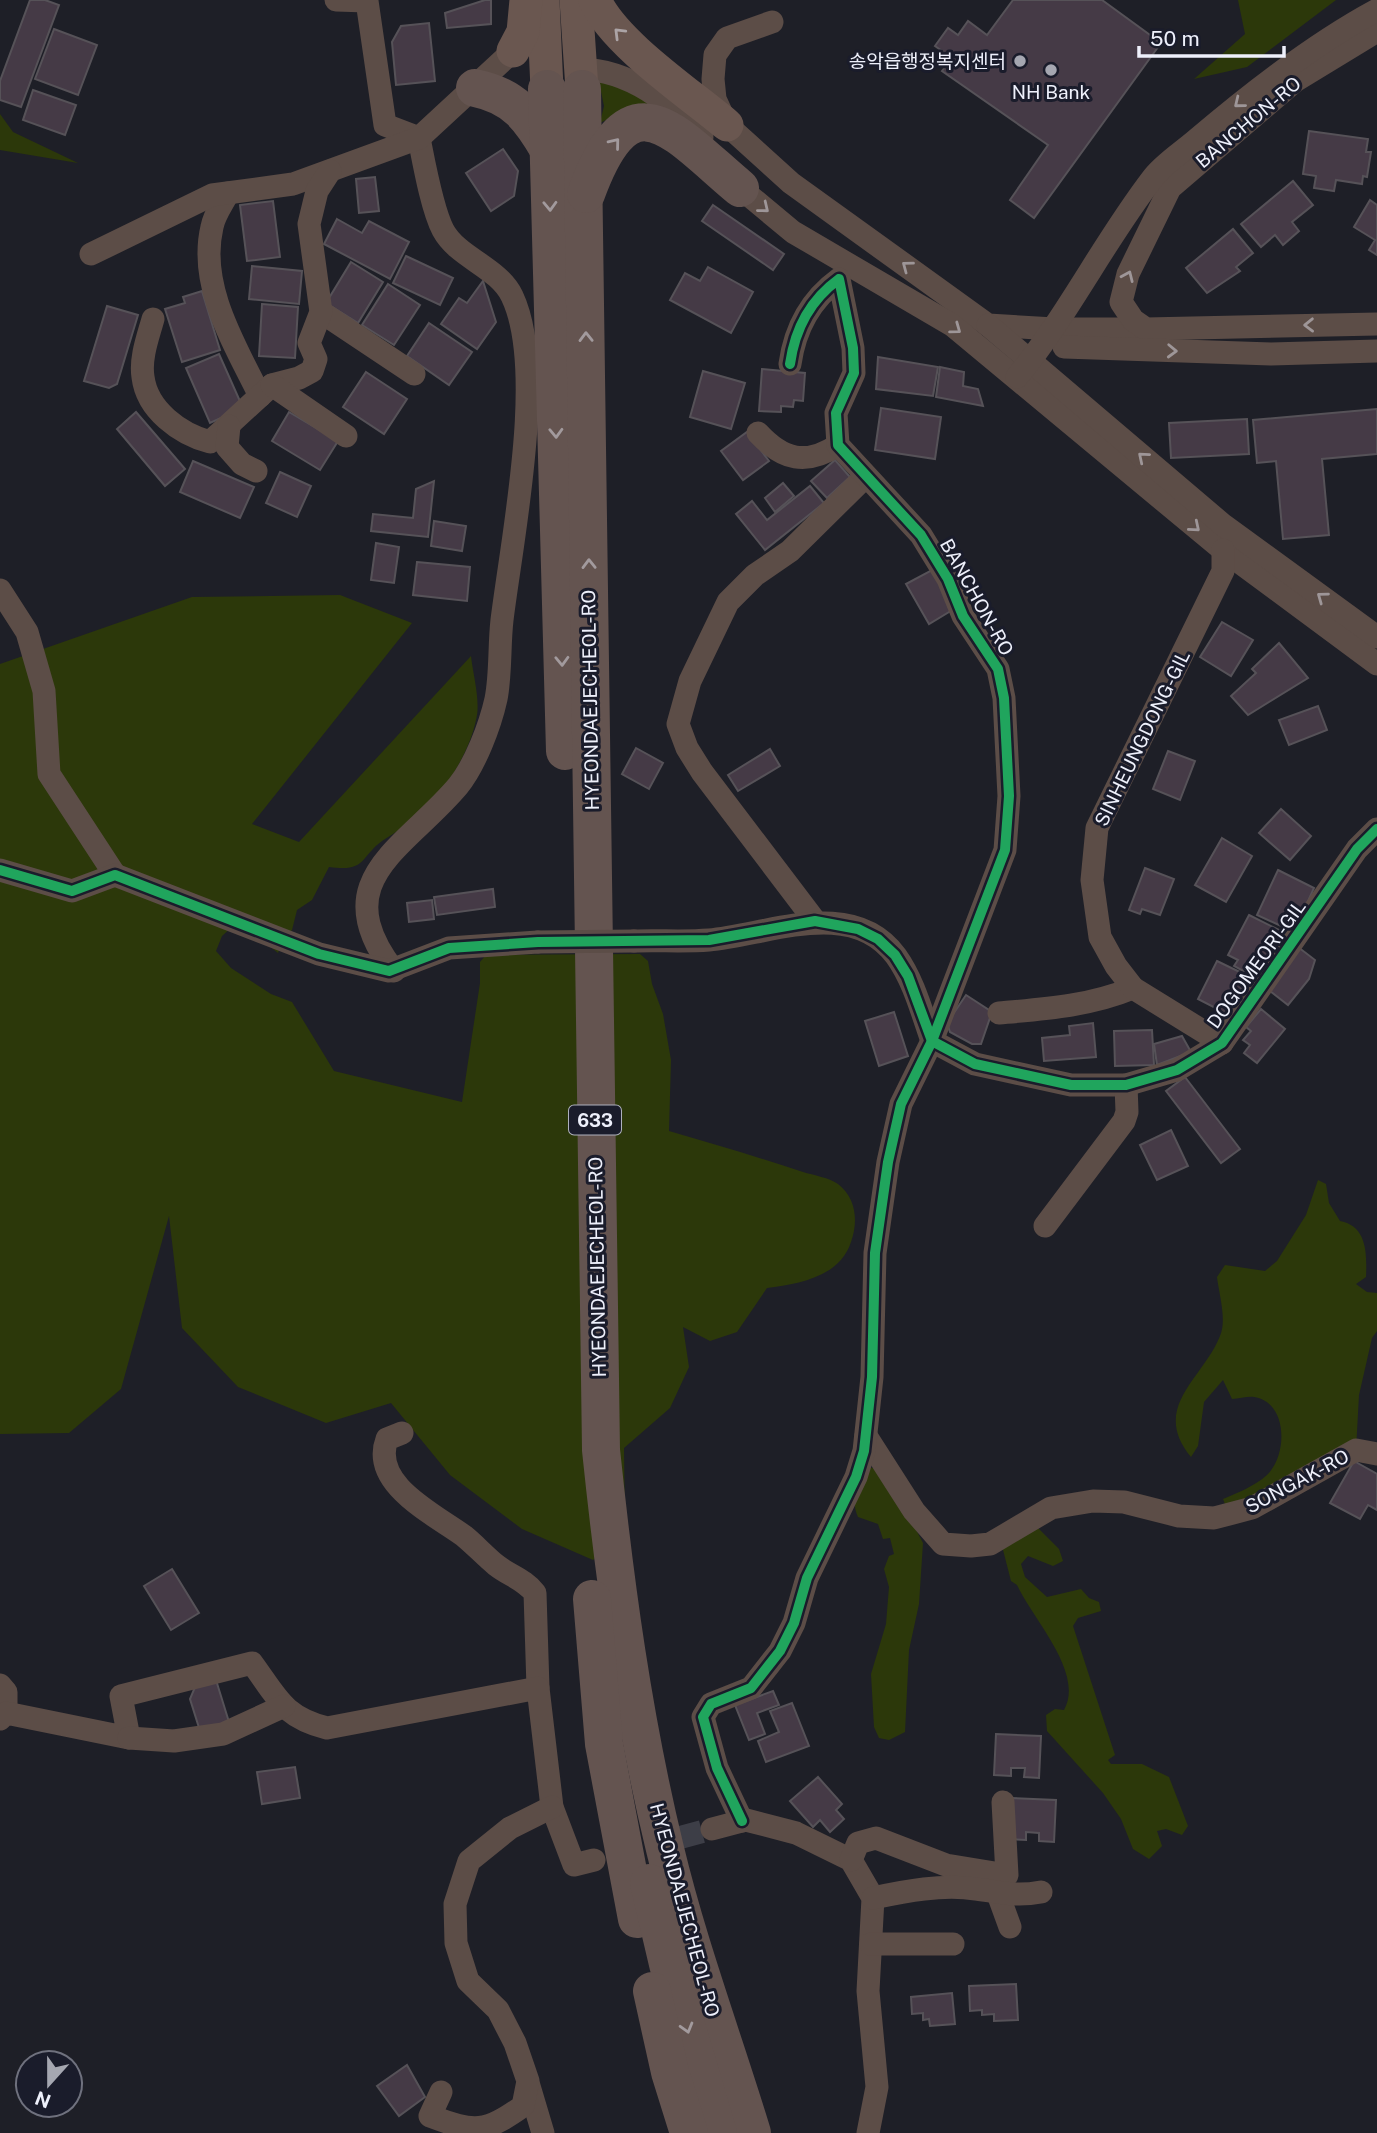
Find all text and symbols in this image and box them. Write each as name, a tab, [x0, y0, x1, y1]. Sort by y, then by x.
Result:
scale bar	[1139, 14, 1284, 58]
text: 50 m	[1150, 26, 1200, 51]
one-way arrow	[615, 29, 627, 41]
place label: 송악읍행정복지센터	[849, 50, 1006, 72]
marker: 송악읍행정복지센터	[1012, 53, 1028, 69]
marker: NH Bank	[1043, 62, 1059, 78]
street label: BANCHON-RO	[1191, 72, 1305, 172]
place label: NH Bank	[1012, 81, 1091, 103]
one-way arrow	[1235, 95, 1247, 108]
one-way arrow	[606, 138, 619, 150]
one-way arrow	[757, 200, 769, 213]
one-way arrow	[543, 201, 558, 212]
one-way arrow	[903, 262, 915, 274]
one-way arrow	[1120, 270, 1134, 283]
one-way arrow	[1303, 317, 1314, 333]
one-way arrow	[949, 321, 961, 334]
one-way arrow	[578, 331, 593, 342]
one-way arrow	[1166, 344, 1177, 359]
one-way arrow	[549, 428, 564, 439]
one-way arrow	[1138, 453, 1151, 465]
one-way arrow	[1187, 519, 1200, 531]
street label: BANCHON-RO	[936, 535, 1018, 659]
one-way arrow	[581, 559, 597, 569]
street label: HYEONDAEJECHEOL-RO	[577, 590, 603, 810]
one-way arrow	[1317, 593, 1329, 606]
street label: SINHEUNGDONG-GIL	[1090, 646, 1194, 830]
one-way arrow	[555, 655, 570, 666]
street label: DOGOMEORI-GIL	[1202, 896, 1310, 1032]
road number: 633	[569, 1106, 621, 1134]
street label: HYEONDAEJECHEOL-RO	[584, 1157, 610, 1377]
street label: SONGAK-RO	[1242, 1445, 1352, 1517]
street label: HYEONDAEJECHEOL-RO	[646, 1801, 724, 2019]
one-way arrow	[679, 2022, 694, 2034]
north arrow	[14, 2049, 84, 2119]
text: N	[32, 2087, 54, 2113]

